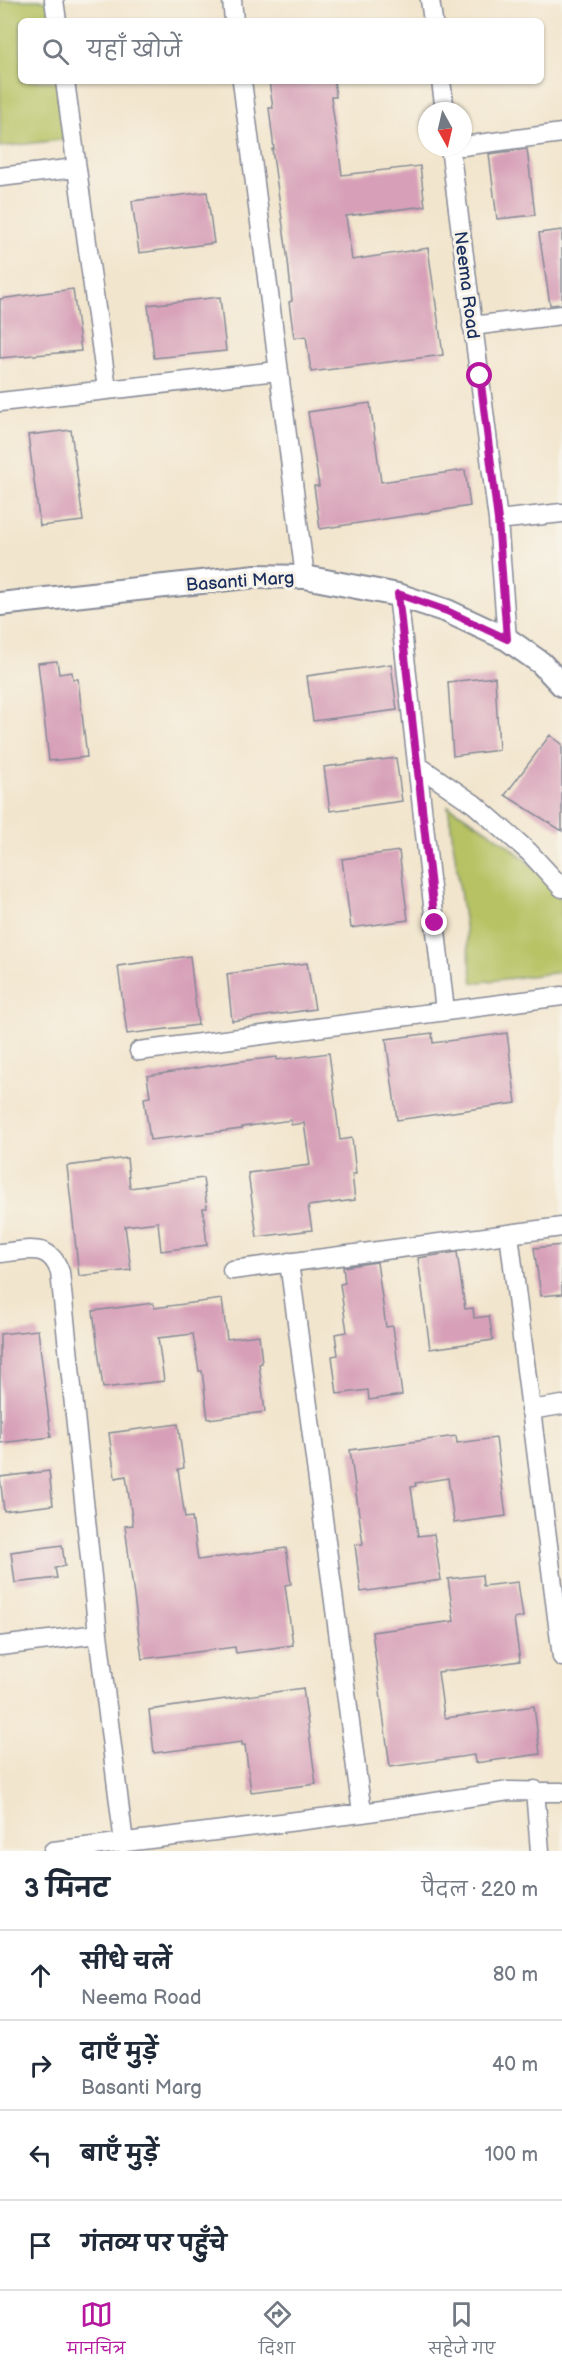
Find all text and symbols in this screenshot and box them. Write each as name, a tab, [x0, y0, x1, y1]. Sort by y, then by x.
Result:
search box	[18, 18, 544, 84]
icon: search	[39, 35, 72, 68]
text: यहाँ खोजें	[87, 37, 182, 64]
north arrow	[418, 102, 472, 156]
street label: Neema Road	[449, 230, 484, 340]
route start	[466, 362, 492, 388]
street label: Basanti Marg	[185, 567, 295, 596]
route end	[421, 909, 447, 935]
text: 3 मिनट	[24, 1874, 109, 1905]
text: पैदल · 220 m	[421, 1878, 538, 1902]
text: सीधे चलें	[81, 1949, 171, 1976]
icon: ahead	[24, 1959, 57, 1992]
text: 80 m	[493, 1963, 538, 1987]
text: Neema Road	[81, 1986, 201, 2010]
text: दाएँ मुड़ें	[81, 2039, 158, 2066]
icon: right	[24, 2049, 57, 2082]
text: 40 m	[492, 2053, 538, 2077]
text: Basanti Marg	[81, 2076, 202, 2100]
icon: left	[24, 2139, 57, 2172]
text: बाएँ मुड़ें	[81, 2141, 159, 2168]
text: 100 m	[485, 2143, 538, 2167]
icon: arrive	[24, 2229, 57, 2262]
text: गंतव्य पर पहुँचे	[81, 2231, 227, 2258]
tab: मानचित्र	[67, 2298, 125, 2366]
tab: दिशा	[259, 2298, 295, 2366]
tab: सहेजे गए	[429, 2298, 495, 2366]

